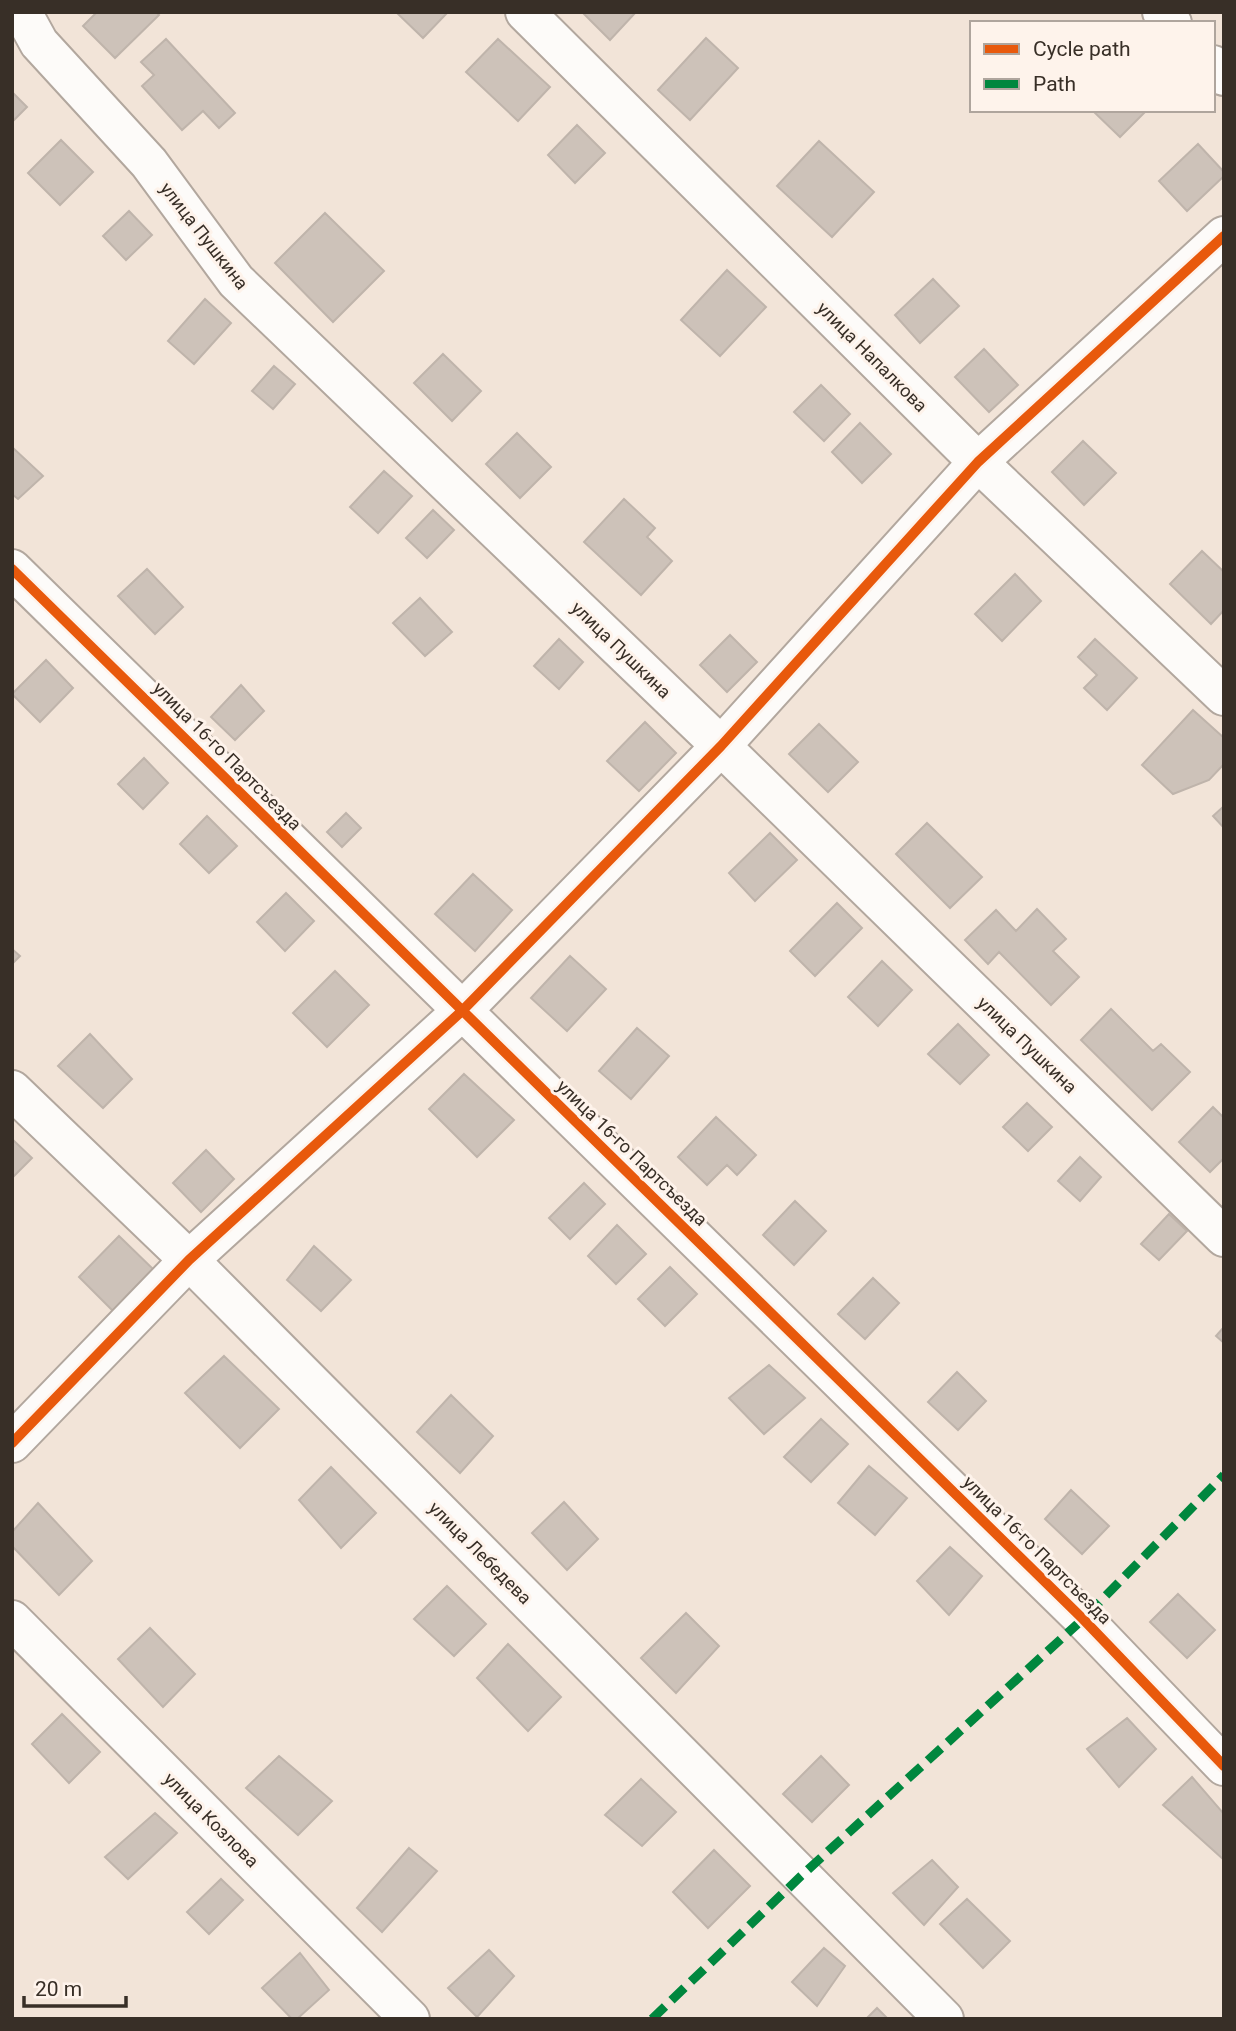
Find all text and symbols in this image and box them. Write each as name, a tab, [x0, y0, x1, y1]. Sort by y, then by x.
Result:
legend	[970, 21, 1215, 112]
text: Cycle path	[1033, 37, 1131, 61]
text: Path	[1033, 72, 1076, 96]
street label: улица Пушкина	[156, 178, 253, 293]
street label: улица Напалкова	[813, 297, 932, 416]
street label: улица Пушкина	[567, 597, 675, 702]
street label: улица 16-го Партсъезда	[149, 677, 306, 834]
street label: улица Пушкина	[973, 992, 1081, 1097]
street label: улица 16-го Партсъезда	[553, 1075, 712, 1230]
street label: улица 16-го Партсъезда	[959, 1471, 1116, 1628]
street label: улица Лебедева	[425, 1497, 536, 1608]
street label: улица Козлова	[160, 1768, 263, 1871]
scale bar	[24, 1965, 126, 2009]
text: 20 m	[35, 1977, 82, 2001]

